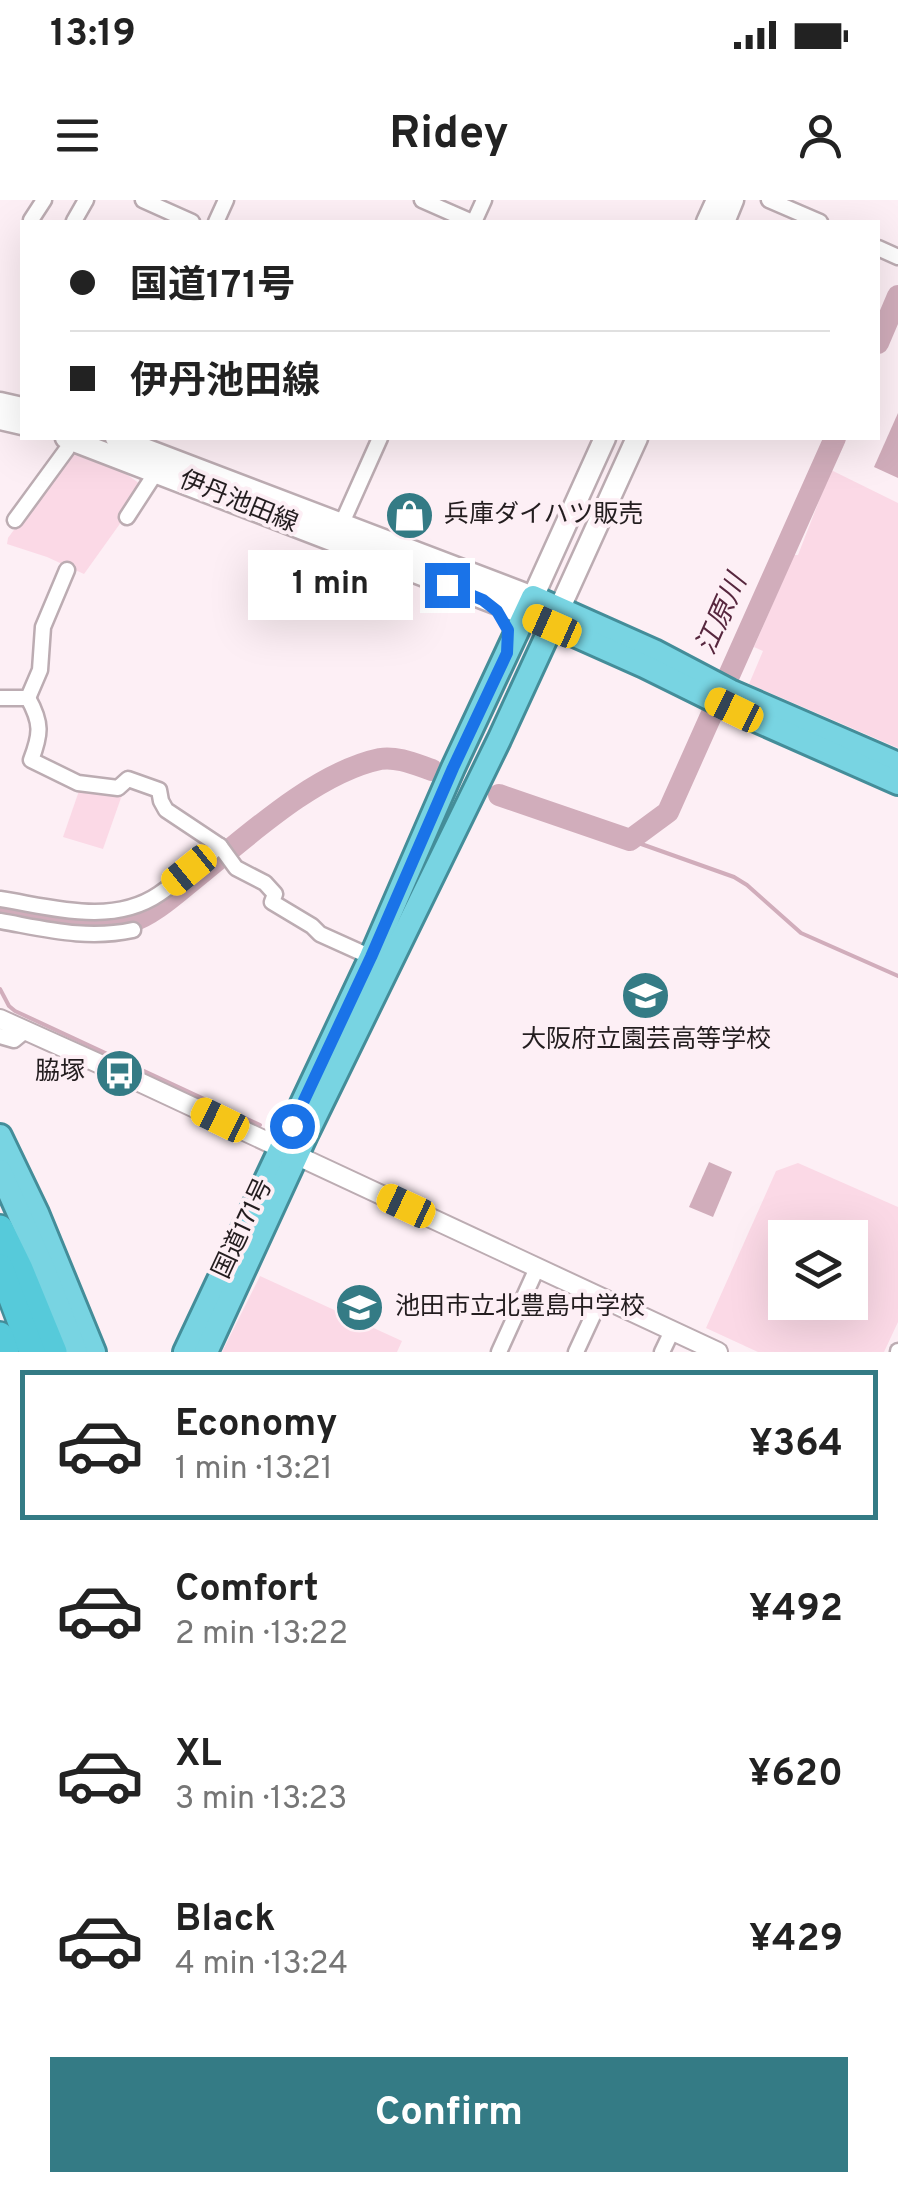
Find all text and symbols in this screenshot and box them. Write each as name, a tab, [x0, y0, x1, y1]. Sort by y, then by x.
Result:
text: 13:19	[50, 11, 136, 60]
text: Ridey	[389, 107, 509, 164]
icon: menu	[50, 108, 105, 163]
icon: person	[793, 108, 848, 163]
text: 国道171号	[130, 263, 295, 312]
text: 伊丹池田線	[130, 359, 320, 408]
street label: 伊丹池田線	[174, 465, 302, 541]
shop icon: 兵庫ダイハツ販売	[383, 490, 435, 542]
place label: 兵庫ダイハツ販売	[444, 500, 644, 532]
callout: 1 min	[247, 550, 412, 620]
route end	[425, 563, 470, 608]
text: 1 min	[292, 565, 369, 605]
water label: 江原川	[689, 567, 758, 661]
car	[518, 600, 586, 652]
car	[700, 683, 768, 737]
car	[156, 839, 222, 901]
school or university icon: 大阪府立園芸高等学校	[620, 969, 672, 1021]
place label: 大阪府立園芸高等学校	[521, 1025, 771, 1057]
bus stop icon: 脇塚	[94, 1047, 146, 1099]
place label: 脇塚	[35, 1057, 85, 1089]
car	[186, 1093, 254, 1147]
route start	[270, 1104, 315, 1149]
street label: 国道171号	[207, 1174, 281, 1284]
car	[372, 1180, 440, 1232]
map controls	[768, 1220, 868, 1320]
button: layers	[768, 1220, 868, 1320]
school or university icon: 池田市立北豊島中学校	[334, 1282, 386, 1334]
place label: 池田市立北豊島中学校	[395, 1292, 645, 1324]
icon: car	[55, 1400, 145, 1490]
text: Economy	[175, 1401, 337, 1450]
text: ¥364	[749, 1421, 843, 1470]
text: 1 min · 13:21	[175, 1450, 333, 1490]
icon: car	[55, 1565, 145, 1655]
text: Comfort	[175, 1566, 319, 1615]
text: ¥492	[749, 1586, 843, 1635]
text: 2 min · 13:22	[175, 1615, 348, 1655]
icon: car	[55, 1730, 145, 1820]
text: XL	[175, 1731, 222, 1780]
text: ¥620	[748, 1751, 843, 1800]
text: 3 min · 13:23	[175, 1780, 347, 1820]
icon: car	[55, 1895, 145, 1985]
text: Black	[175, 1896, 275, 1945]
text: ¥429	[749, 1916, 843, 1965]
text: 4 min · 13:24	[175, 1945, 348, 1985]
button: Confirm	[50, 2057, 848, 2172]

